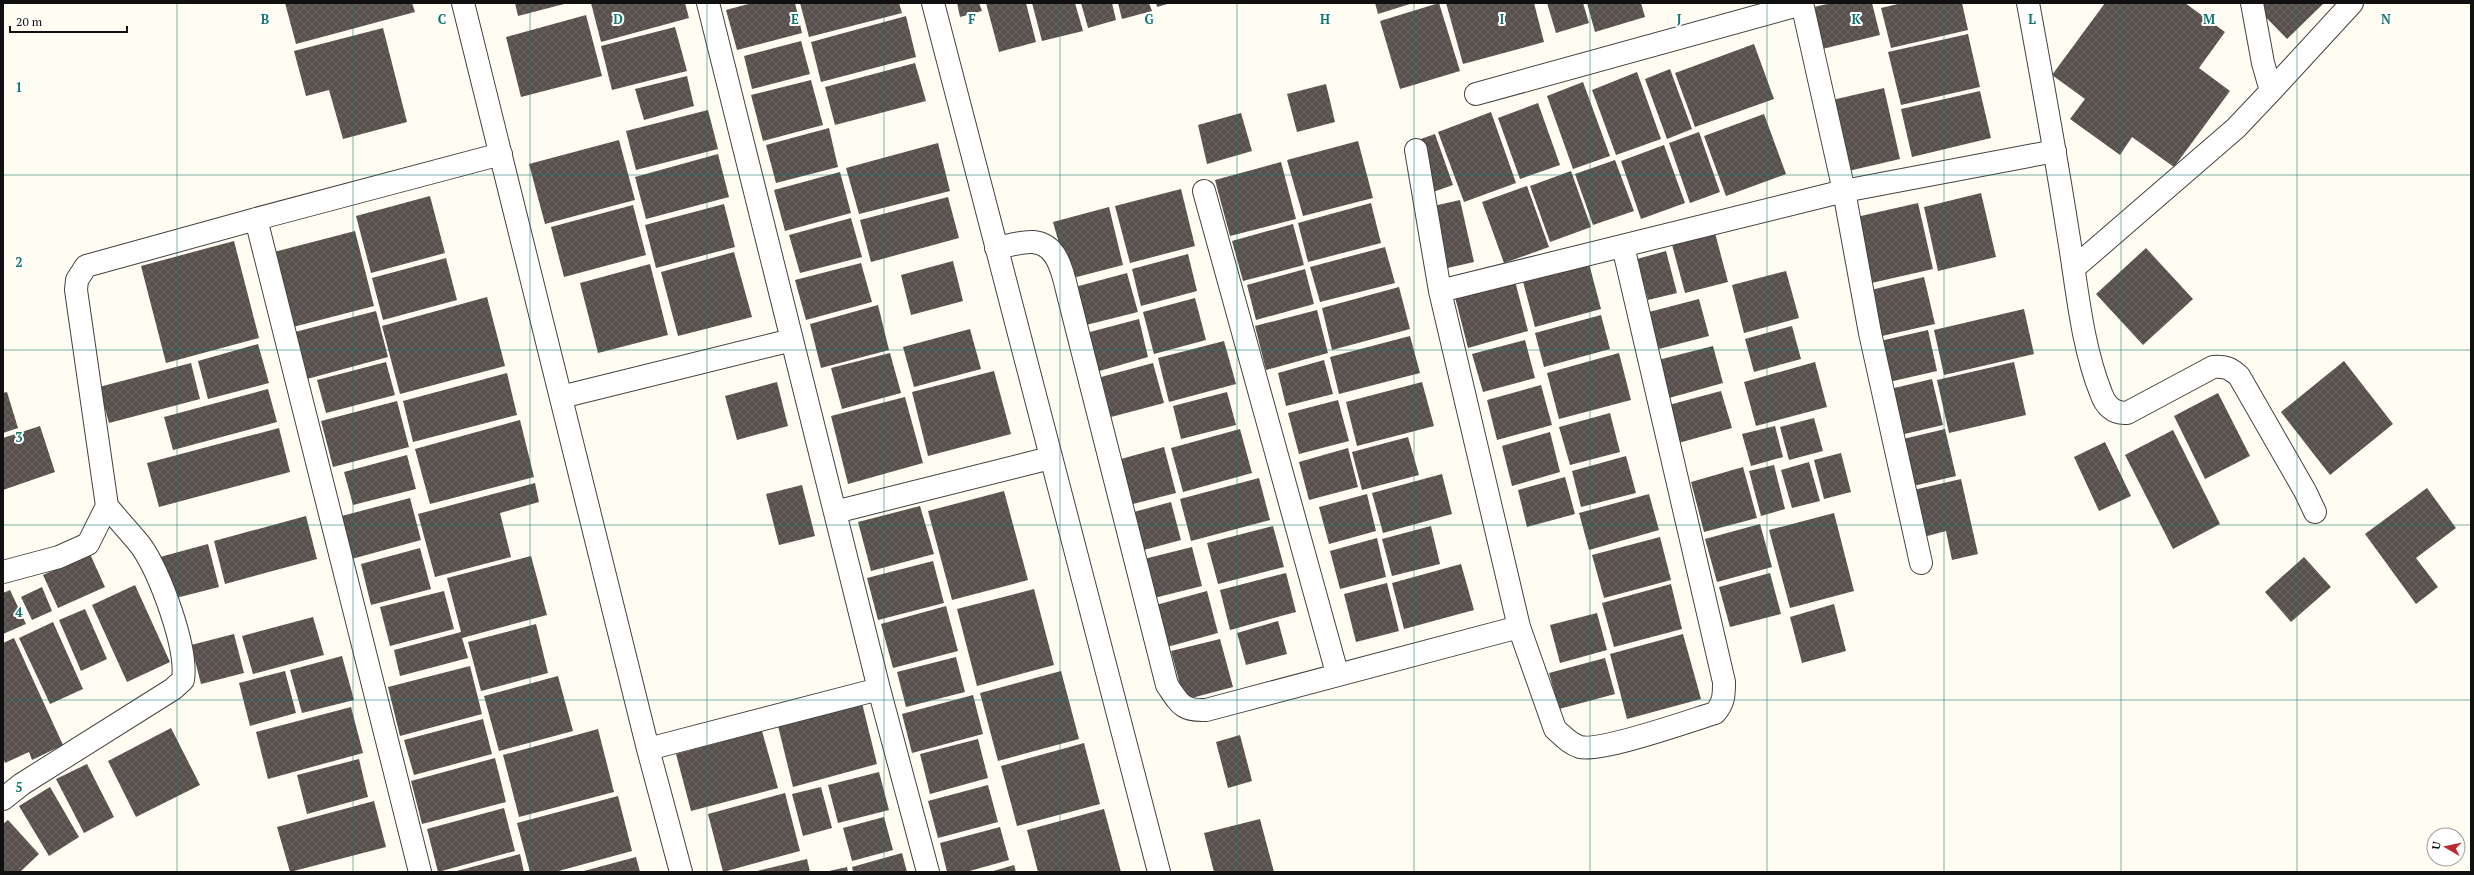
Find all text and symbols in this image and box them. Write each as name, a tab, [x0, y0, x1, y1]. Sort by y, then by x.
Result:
scale bar	[10, 8, 127, 34]
text: B	[261, 10, 269, 28]
text: C	[438, 10, 446, 28]
text: D	[613, 10, 623, 28]
text: E	[791, 10, 799, 28]
text: F	[968, 10, 976, 28]
text: G	[1144, 10, 1154, 28]
text: H	[1320, 10, 1330, 28]
text: I	[1500, 10, 1505, 28]
text: J	[1677, 10, 1682, 28]
text: K	[1851, 10, 1861, 28]
text: L	[2028, 10, 2036, 28]
text: M	[2203, 10, 2215, 28]
text: N	[2381, 10, 2391, 28]
text: 20 m	[16, 14, 43, 29]
text: 1	[15, 78, 23, 96]
text: 2	[15, 253, 23, 271]
text: 3	[15, 428, 23, 446]
text: 4	[15, 603, 23, 621]
text: 5	[15, 778, 23, 796]
north arrow	[2426, 827, 2466, 867]
text: U	[2429, 840, 2444, 850]

